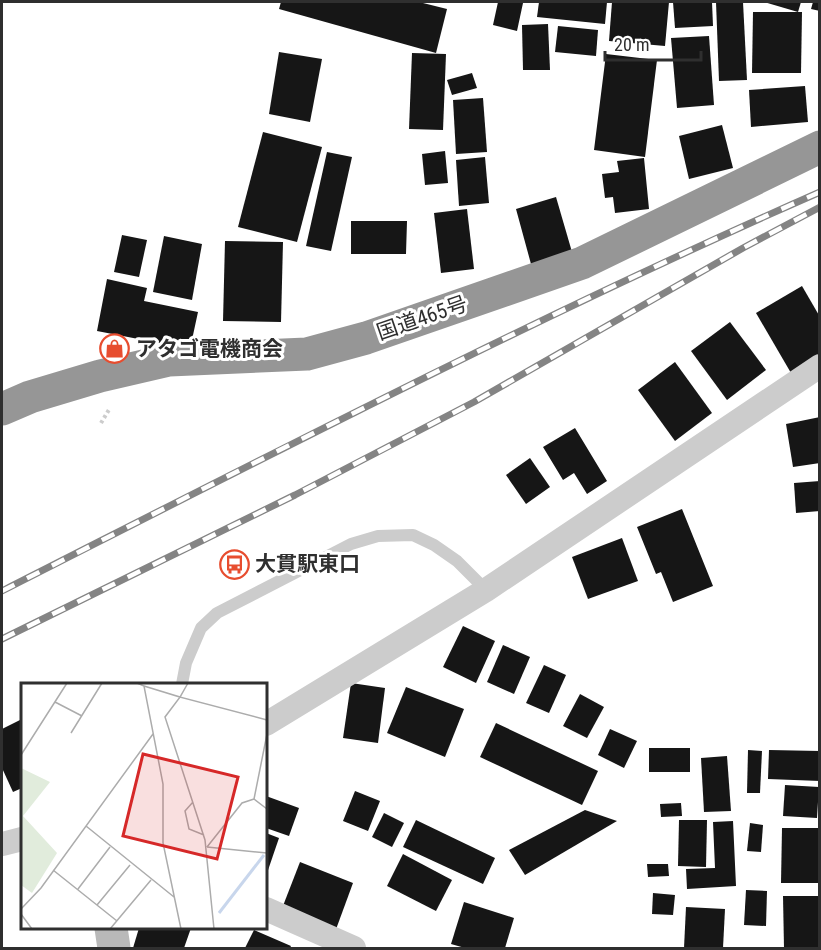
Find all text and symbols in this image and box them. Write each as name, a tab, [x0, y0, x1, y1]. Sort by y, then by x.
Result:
scale bar	[605, 24, 701, 62]
text: 20 m	[614, 34, 649, 55]
street label: 国道465号	[374, 291, 470, 345]
shop icon: アタゴ電機商会	[99, 333, 131, 365]
place label: アタゴ電機商会	[136, 337, 283, 361]
bus stop icon: 大貫駅東口	[218, 548, 250, 580]
place label: 大貫駅東口	[255, 552, 360, 576]
inset map	[21, 683, 267, 929]

